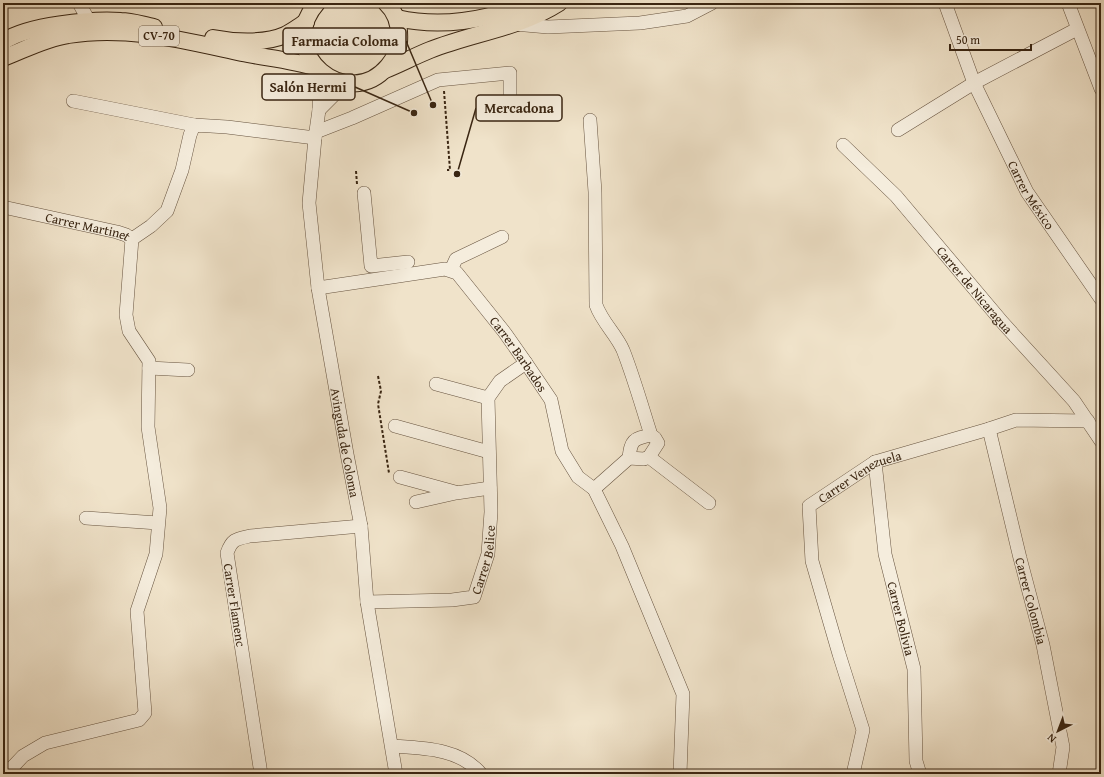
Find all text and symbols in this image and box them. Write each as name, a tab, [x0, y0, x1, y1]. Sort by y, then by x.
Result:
road number: CV-70	[139, 26, 179, 46]
scale bar	[950, 26, 1031, 52]
callout: Farmacia Coloma	[283, 28, 406, 54]
text: Farmacia Coloma	[292, 31, 399, 51]
text: 50 m	[956, 31, 980, 48]
callout: Salón Hermi	[262, 74, 355, 100]
text: Salón Hermi	[269, 77, 347, 97]
callout: Mercadona	[476, 95, 562, 121]
text: Mercadona	[484, 98, 555, 118]
street label: Carrer México	[1003, 157, 1059, 234]
street label: Carrer Martinet	[44, 208, 135, 246]
street label: Carrer de Nicaragua	[932, 242, 1018, 338]
street label: Carrer Barbados	[485, 312, 552, 396]
street label: Avinguda de Coloma	[326, 386, 364, 500]
street label: Carrer Venezuela	[814, 446, 904, 508]
street label: Carrer Belice	[466, 524, 500, 597]
street label: Carrer Colombia	[1010, 555, 1052, 647]
street label: Carrer Flamenc	[219, 562, 250, 648]
street label: Carrer Bolivia	[882, 580, 919, 658]
north arrow	[1038, 711, 1078, 751]
text: N	[1043, 730, 1059, 747]

